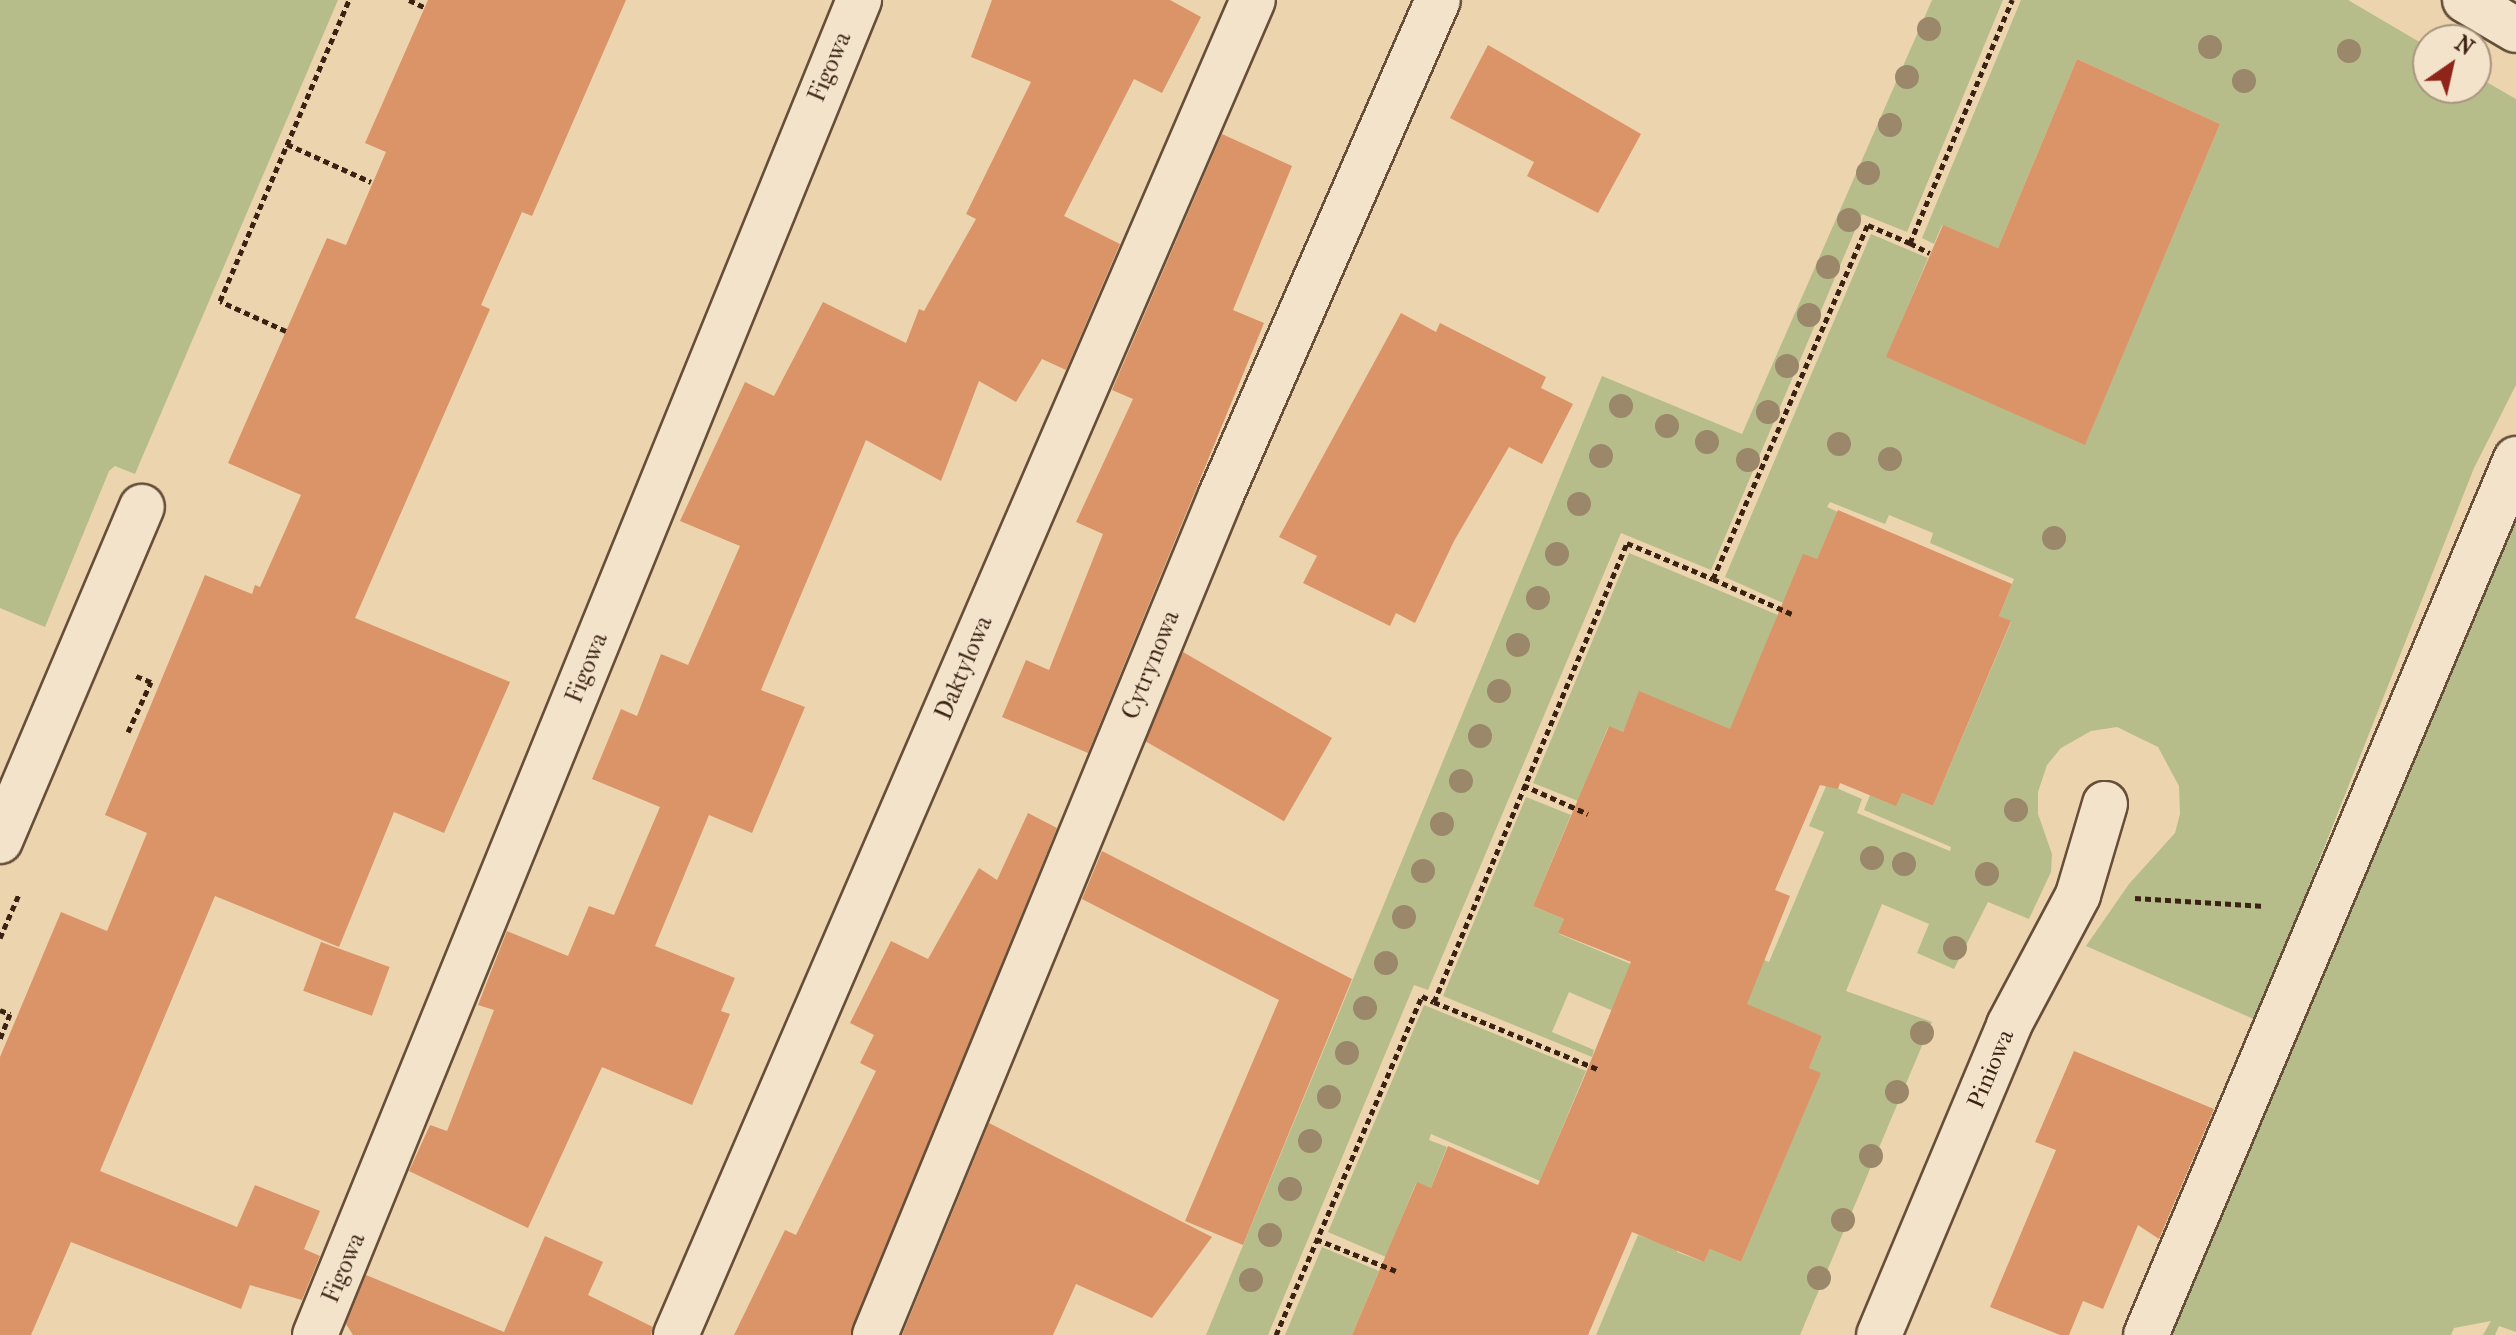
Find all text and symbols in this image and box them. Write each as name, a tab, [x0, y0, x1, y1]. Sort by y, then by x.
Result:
north arrow	[2412, 24, 2492, 104]
street label: Figowa	[802, 28, 858, 106]
text: N	[2450, 30, 2478, 61]
street label: Cytrynowa	[1116, 606, 1186, 724]
street label: Daktylowa	[929, 612, 999, 724]
street label: Figowa	[560, 629, 614, 707]
street label: Piniowa	[1962, 1025, 2020, 1113]
street label: Figowa	[316, 1229, 372, 1307]

